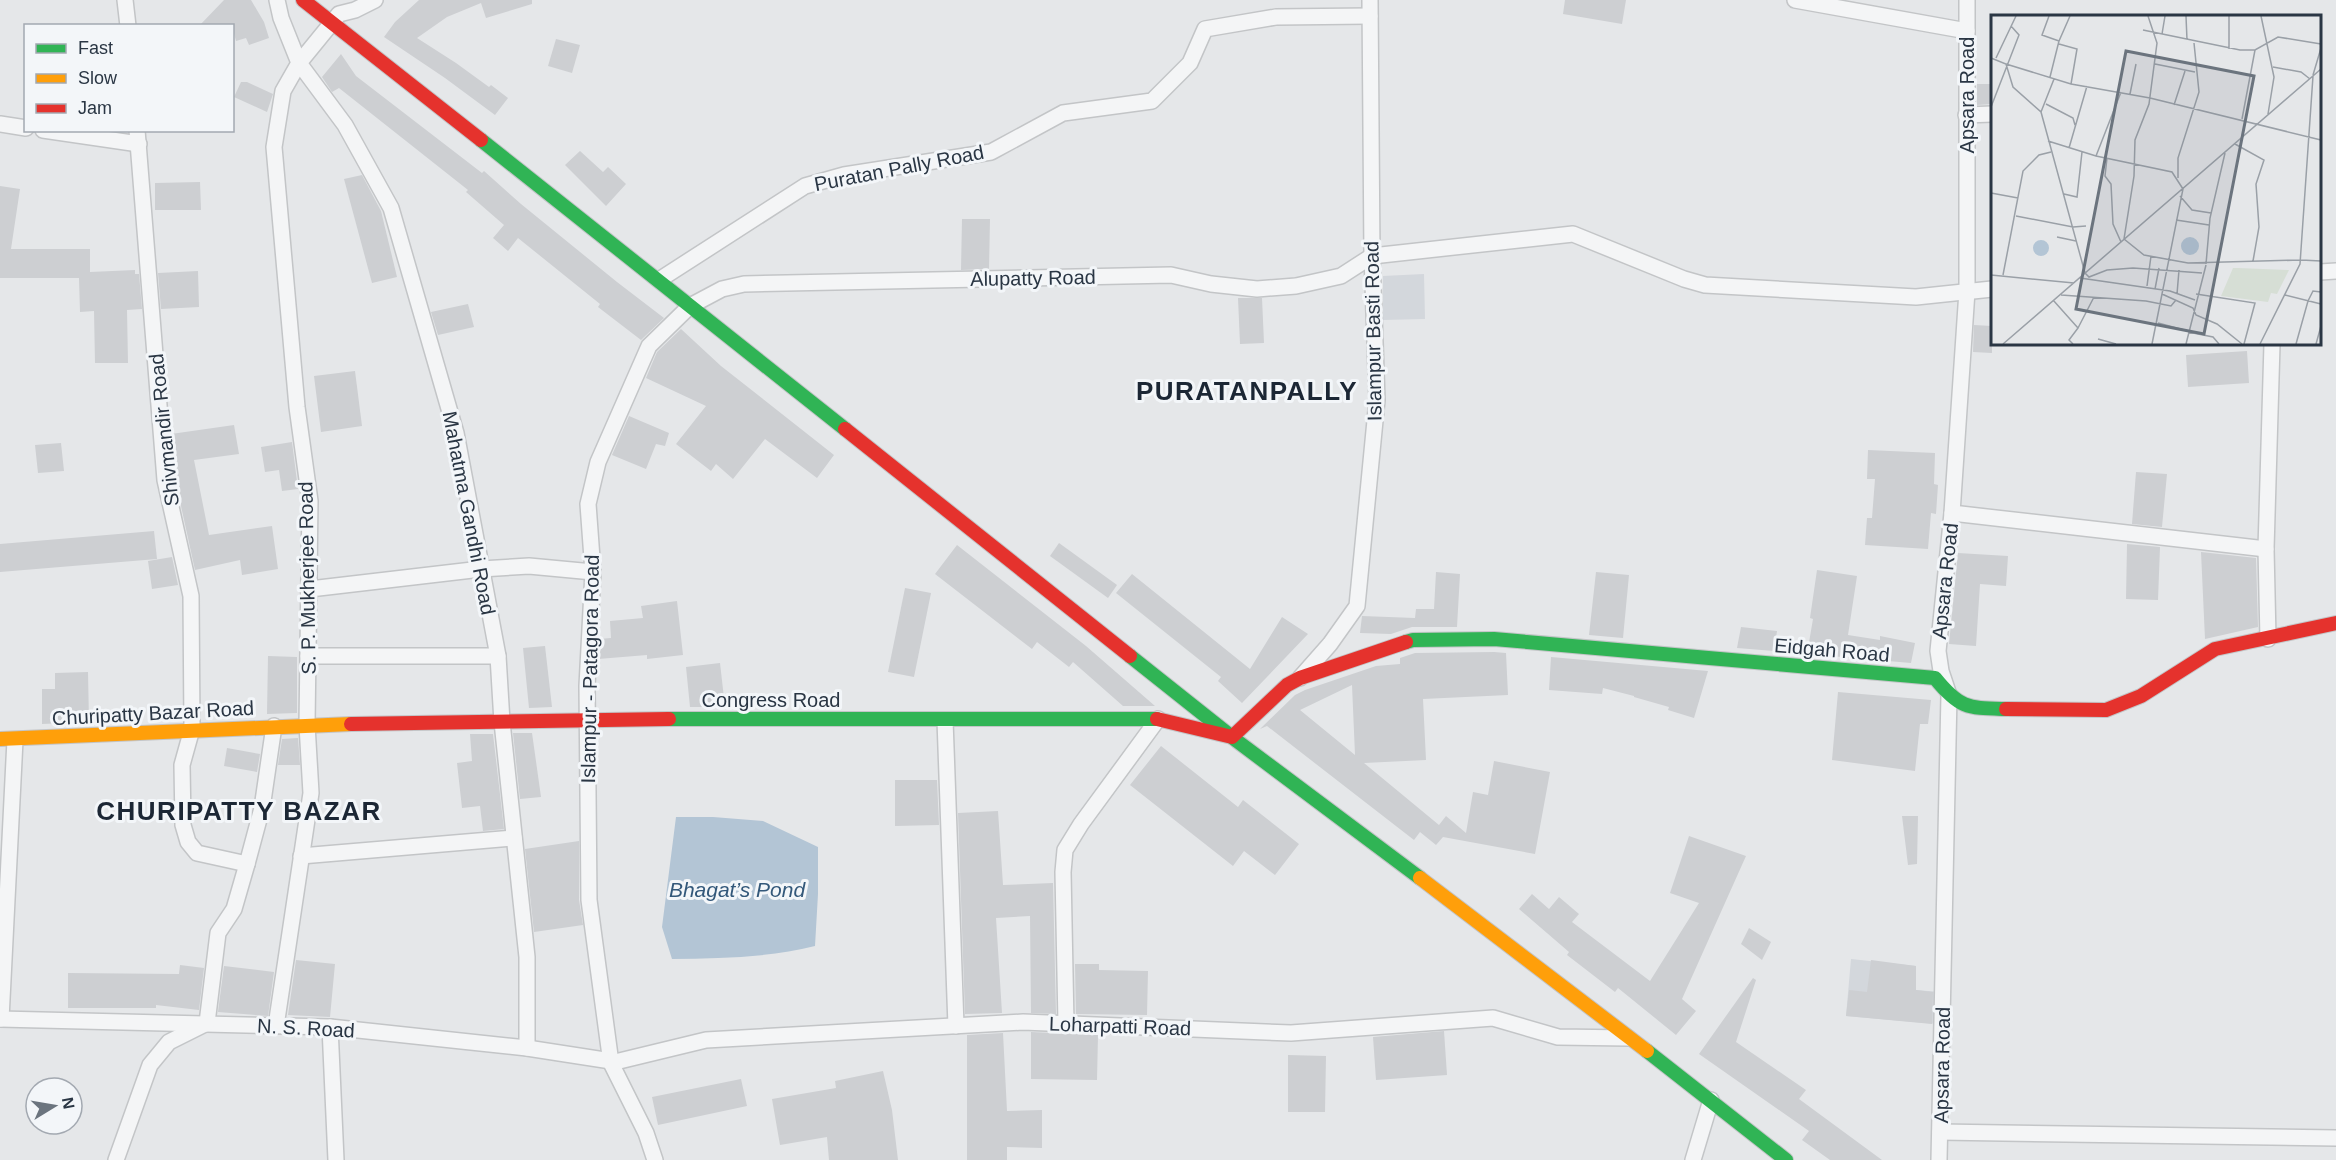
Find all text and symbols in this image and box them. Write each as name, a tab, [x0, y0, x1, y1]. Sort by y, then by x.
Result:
inset map	[1991, 15, 2321, 345]
legend	[24, 24, 234, 132]
street label: Apsara Road	[1956, 37, 1978, 153]
text: Fast	[78, 38, 113, 58]
text: Slow	[78, 68, 118, 88]
text: Jam	[78, 98, 112, 118]
street label: Puratan Pally Road	[812, 141, 986, 195]
street label: Islampur Basti Road	[1360, 241, 1386, 421]
street label: Alupatty Road	[970, 266, 1096, 290]
street label: Shivmandir Road	[145, 353, 183, 507]
district label: PURATANPALLY	[1136, 376, 1358, 406]
street label: Mahatma Gandhi Road	[438, 409, 500, 617]
street label: S. P. Mukherjee Road	[294, 481, 320, 675]
street label: Apsara Road	[1928, 522, 1962, 640]
street label: Islampur - Patagora Road	[577, 554, 603, 784]
street label: Eidgah Road	[1773, 634, 1891, 666]
street label: Congress Road	[702, 689, 840, 711]
street label: Churipatty Bazar Road	[51, 697, 255, 729]
district label: CHURIPATTY BAZAR	[96, 796, 382, 826]
water label: Bhagat’s Pond	[669, 878, 806, 901]
street label: Apsara Road	[1930, 1006, 1954, 1124]
street label: Loharpatti Road	[1048, 1013, 1192, 1039]
street label: N. S. Road	[257, 1014, 355, 1042]
north arrow	[24, 1076, 84, 1136]
text: N	[59, 1096, 78, 1111]

